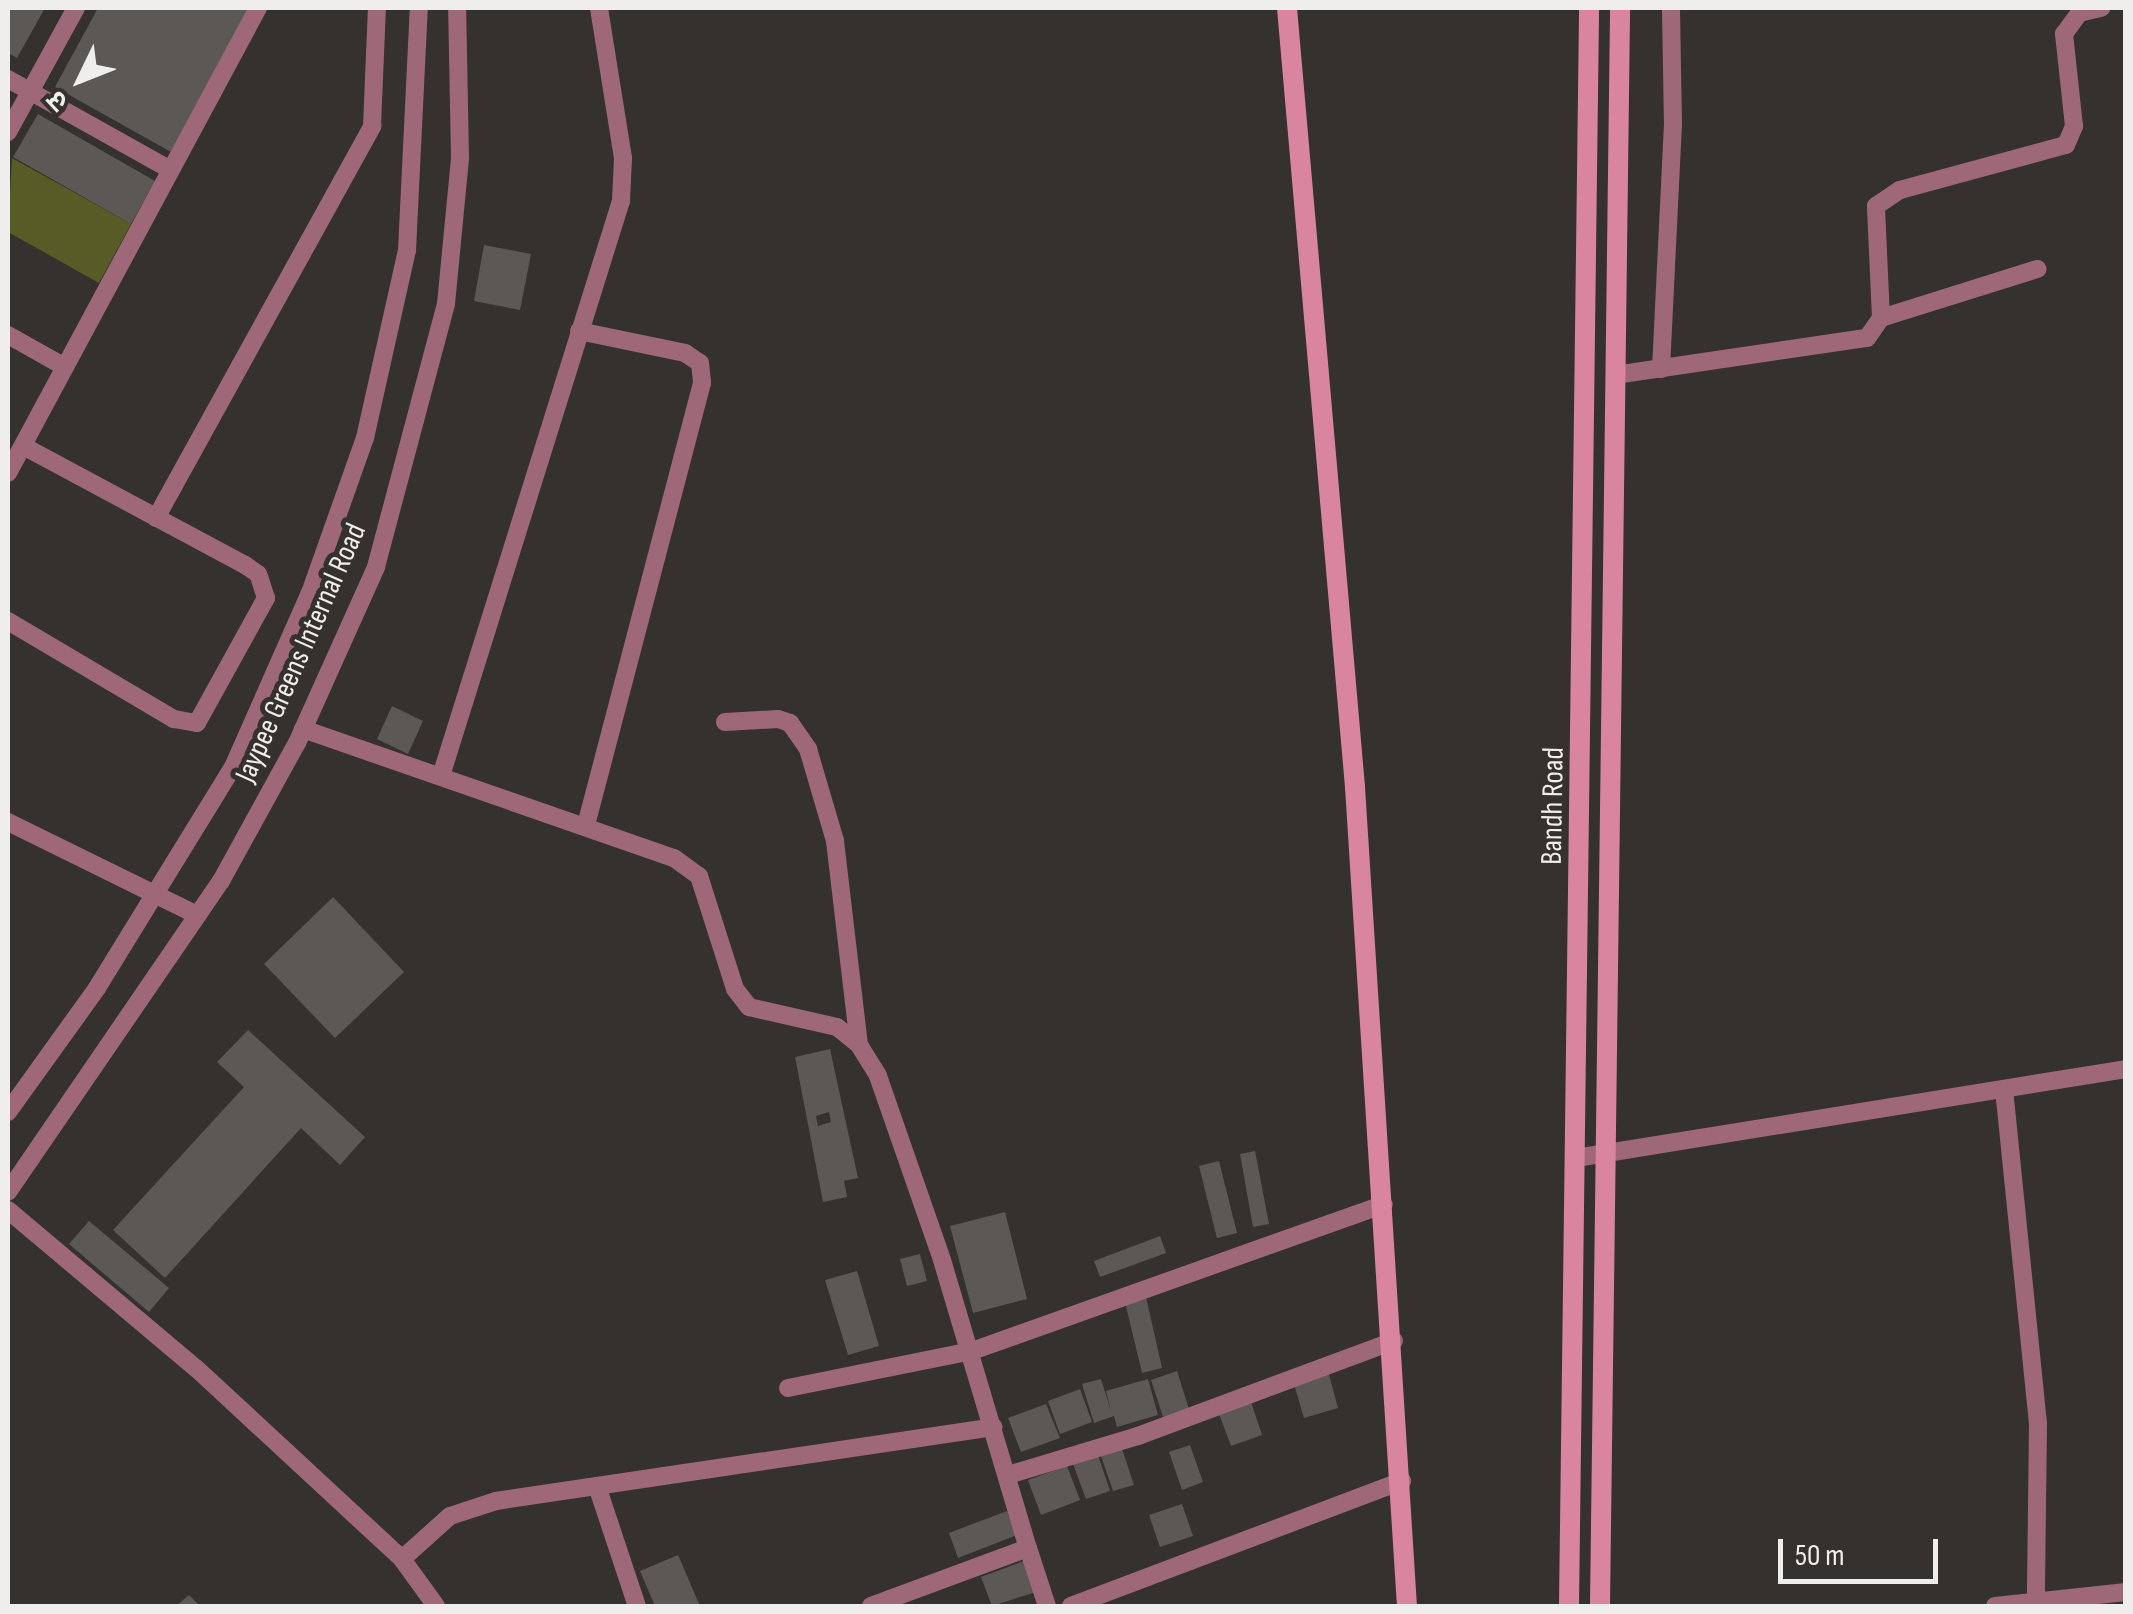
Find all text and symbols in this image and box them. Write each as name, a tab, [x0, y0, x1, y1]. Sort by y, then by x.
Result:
north arrow	[30, 30, 130, 130]
text: उ	[40, 84, 75, 118]
street label: Jaypee Greens Internal Road	[228, 518, 374, 788]
street label: Bandh Road	[1534, 747, 1572, 865]
scale bar	[1783, 1519, 1943, 1581]
text: 50 m	[1795, 1538, 1844, 1574]

